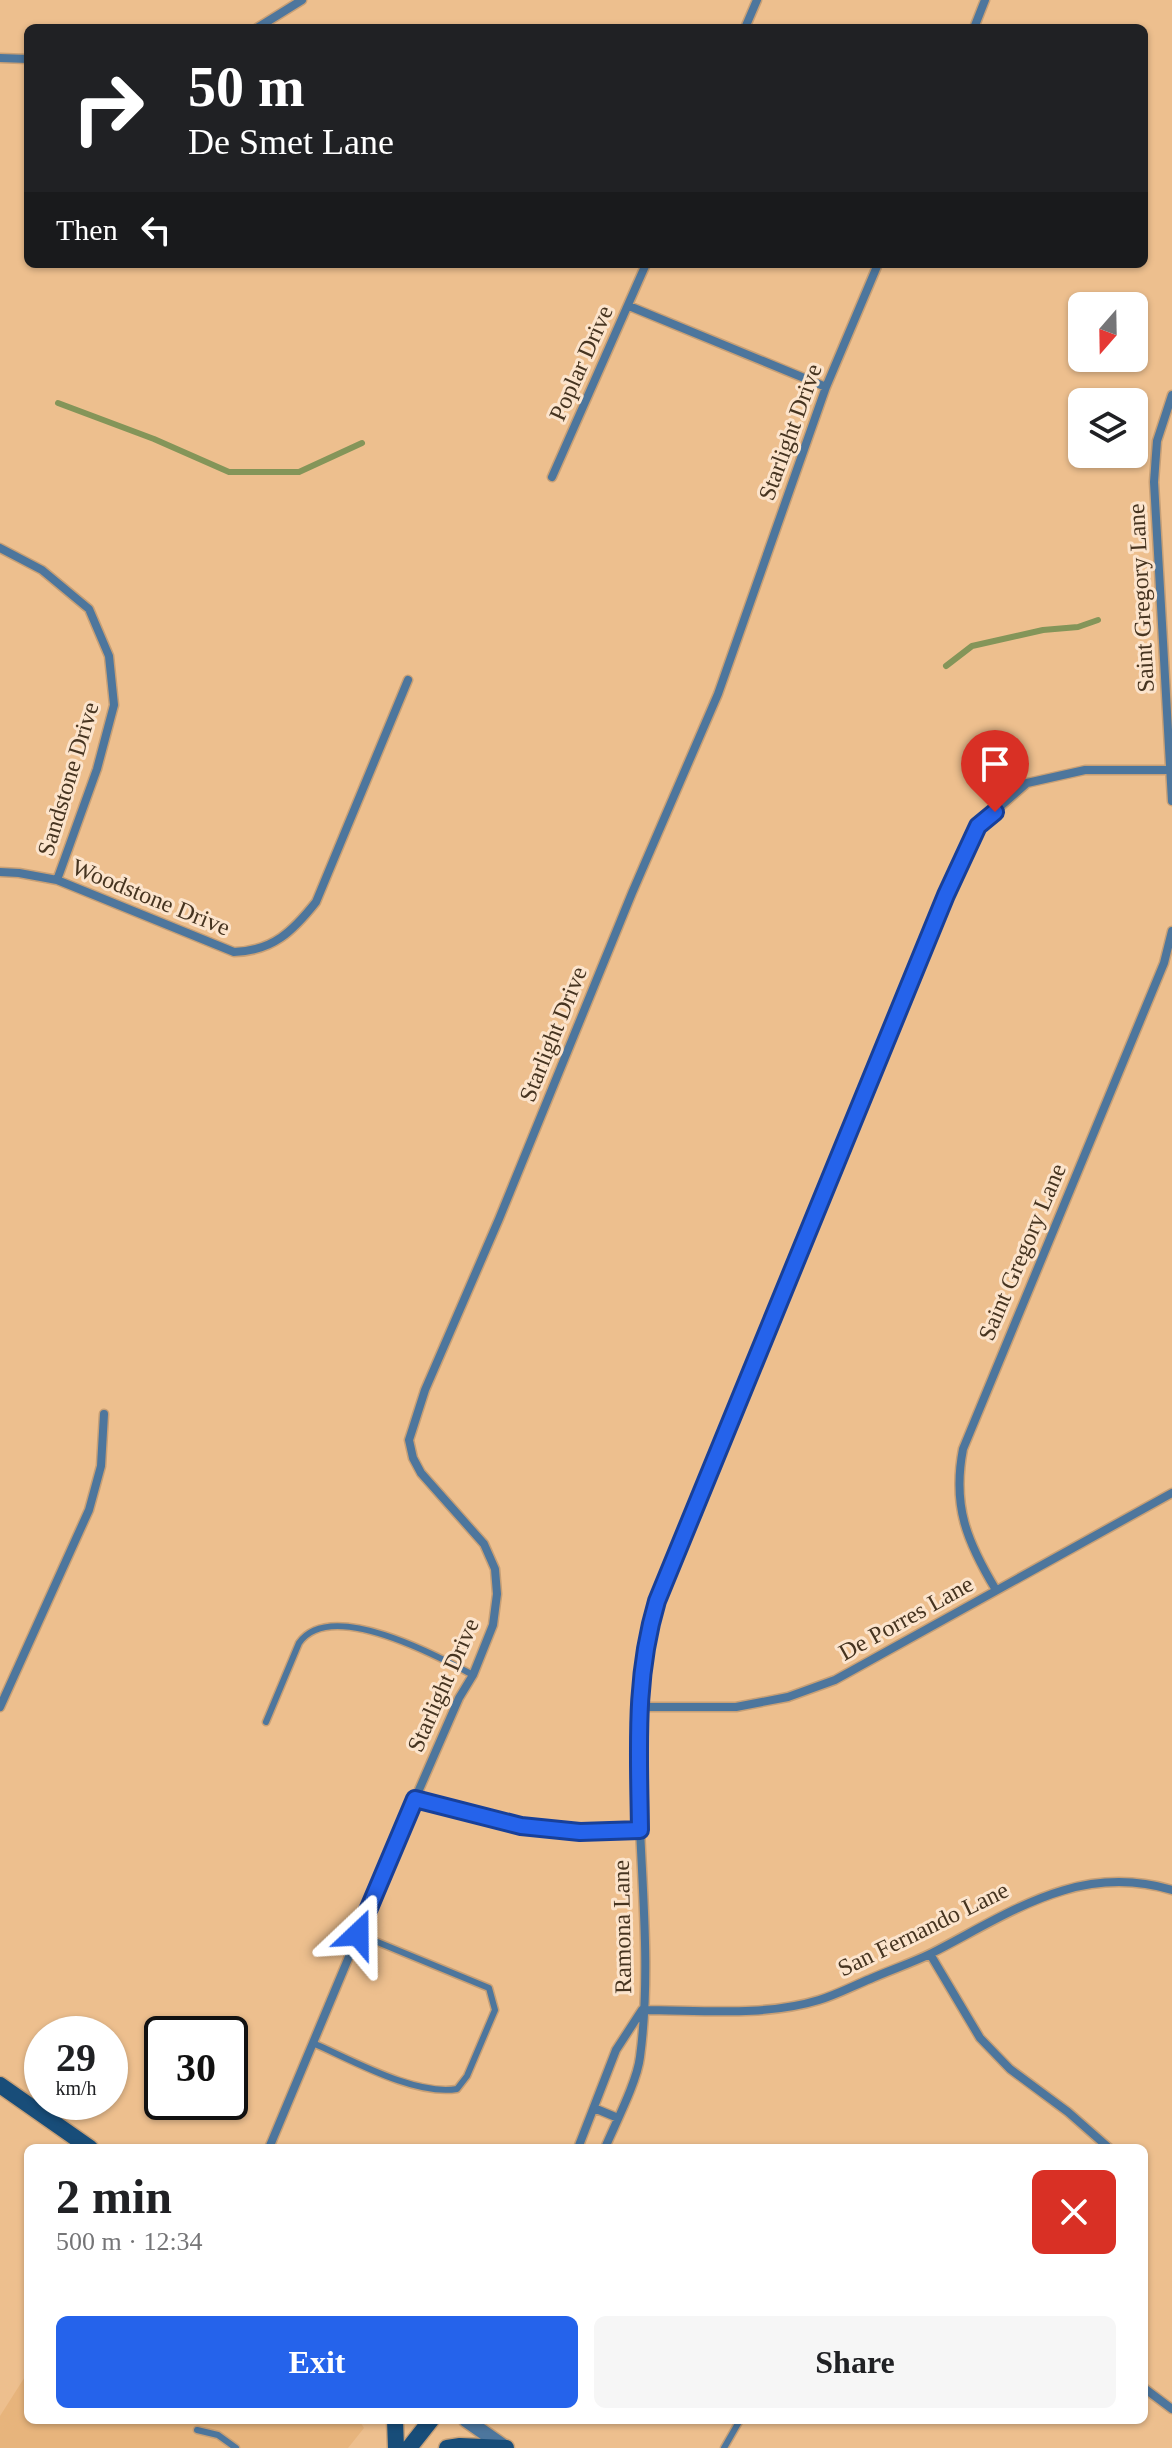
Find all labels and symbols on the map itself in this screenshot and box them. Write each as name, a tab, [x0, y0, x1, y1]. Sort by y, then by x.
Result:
north arrow	[1068, 292, 1148, 372]
street label: Poplar Drive	[544, 301, 618, 425]
street label: Starlight Drive	[753, 360, 827, 504]
street label: Saint Gregory Lane	[1123, 503, 1159, 693]
street label: Sandstone Drive	[32, 699, 104, 859]
pin	[961, 730, 1029, 812]
street label: Woodstone Drive	[68, 853, 234, 941]
street label: Starlight Drive	[514, 963, 592, 1105]
street label: Saint Gregory Lane	[973, 1160, 1071, 1344]
street label: De Porres Lane	[834, 1570, 978, 1666]
street label: Starlight Drive	[402, 1614, 484, 1756]
street label: Ramona Lane	[608, 1860, 636, 1994]
street label: San Fernando Lane	[833, 1876, 1013, 1982]
position arrow	[316, 1892, 400, 1976]
speed limit sign: 30	[144, 2016, 248, 2120]

